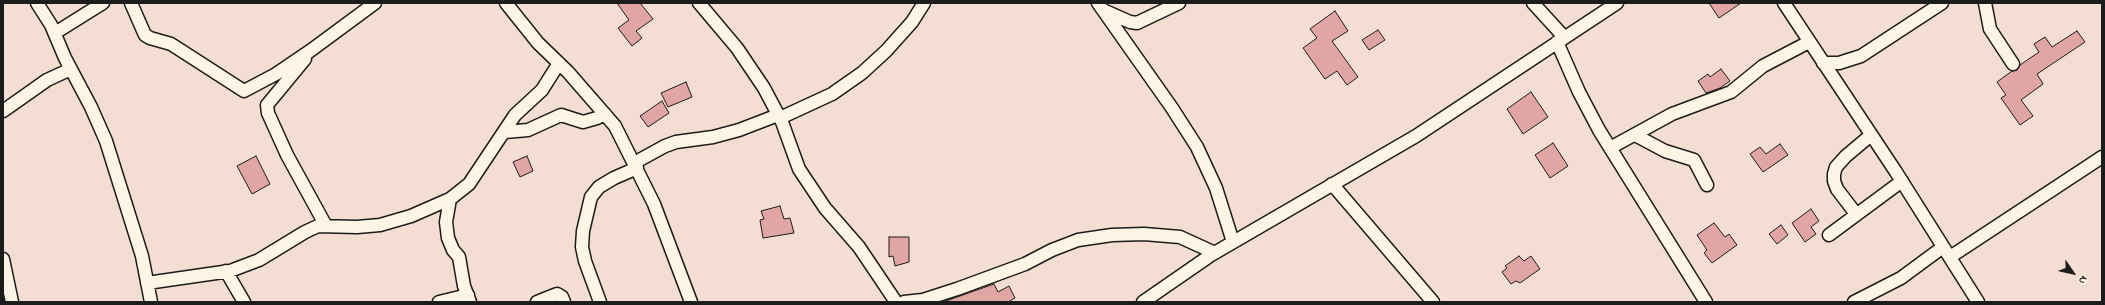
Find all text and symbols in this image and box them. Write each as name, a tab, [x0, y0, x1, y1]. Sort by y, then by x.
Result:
north arrow	[2053, 253, 2093, 293]
text: N	[2074, 272, 2092, 287]

